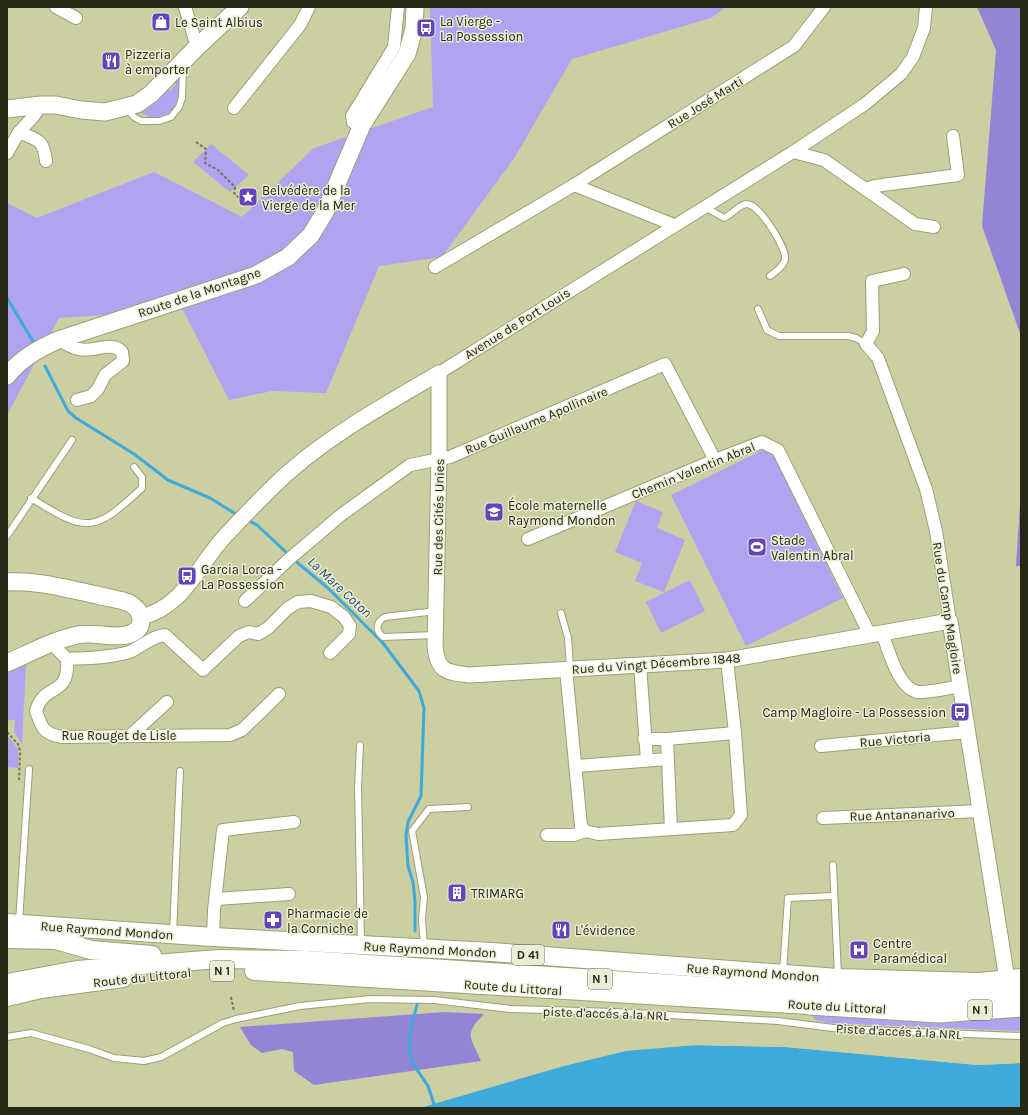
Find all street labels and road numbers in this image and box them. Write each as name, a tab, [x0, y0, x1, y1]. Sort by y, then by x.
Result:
street label: Rue José Marti	[665, 73, 746, 132]
street label: Route de la Montagne	[136, 264, 263, 321]
street label: Avenue de Port Louis	[462, 285, 573, 362]
street label: Rue Guillaume Apollinaire	[463, 383, 610, 457]
street label: Chemin Valentin Abral	[629, 439, 757, 502]
street label: Rue des Cités Unies	[430, 458, 447, 576]
street label: Rue du Camp Magloire	[930, 541, 965, 676]
street label: Rue du Vingt Décembre 1848	[571, 650, 741, 677]
street label: Rue Rouget de Lisle	[61, 728, 177, 743]
street label: Rue Victoria	[859, 729, 931, 750]
street label: Rue Antananarivo	[849, 805, 955, 824]
street label: Rue Raymond Mondon	[40, 918, 174, 943]
street label: Rue Raymond Mondon	[363, 939, 497, 960]
road number: D 41	[512, 945, 544, 965]
street label: Rue Raymond Mondon	[686, 960, 820, 985]
road number: N 1	[210, 961, 234, 981]
street label: Route du Littoral	[92, 965, 192, 990]
road number: N 1	[588, 969, 612, 989]
street label: Route du Littoral	[463, 977, 563, 998]
street label: Route du Littoral	[787, 996, 887, 1017]
road number: N 1	[968, 1000, 992, 1020]
street label: piste d'accés à la NRL	[542, 1004, 670, 1023]
street label: Piste d'accés à la NRL	[836, 1021, 962, 1042]

